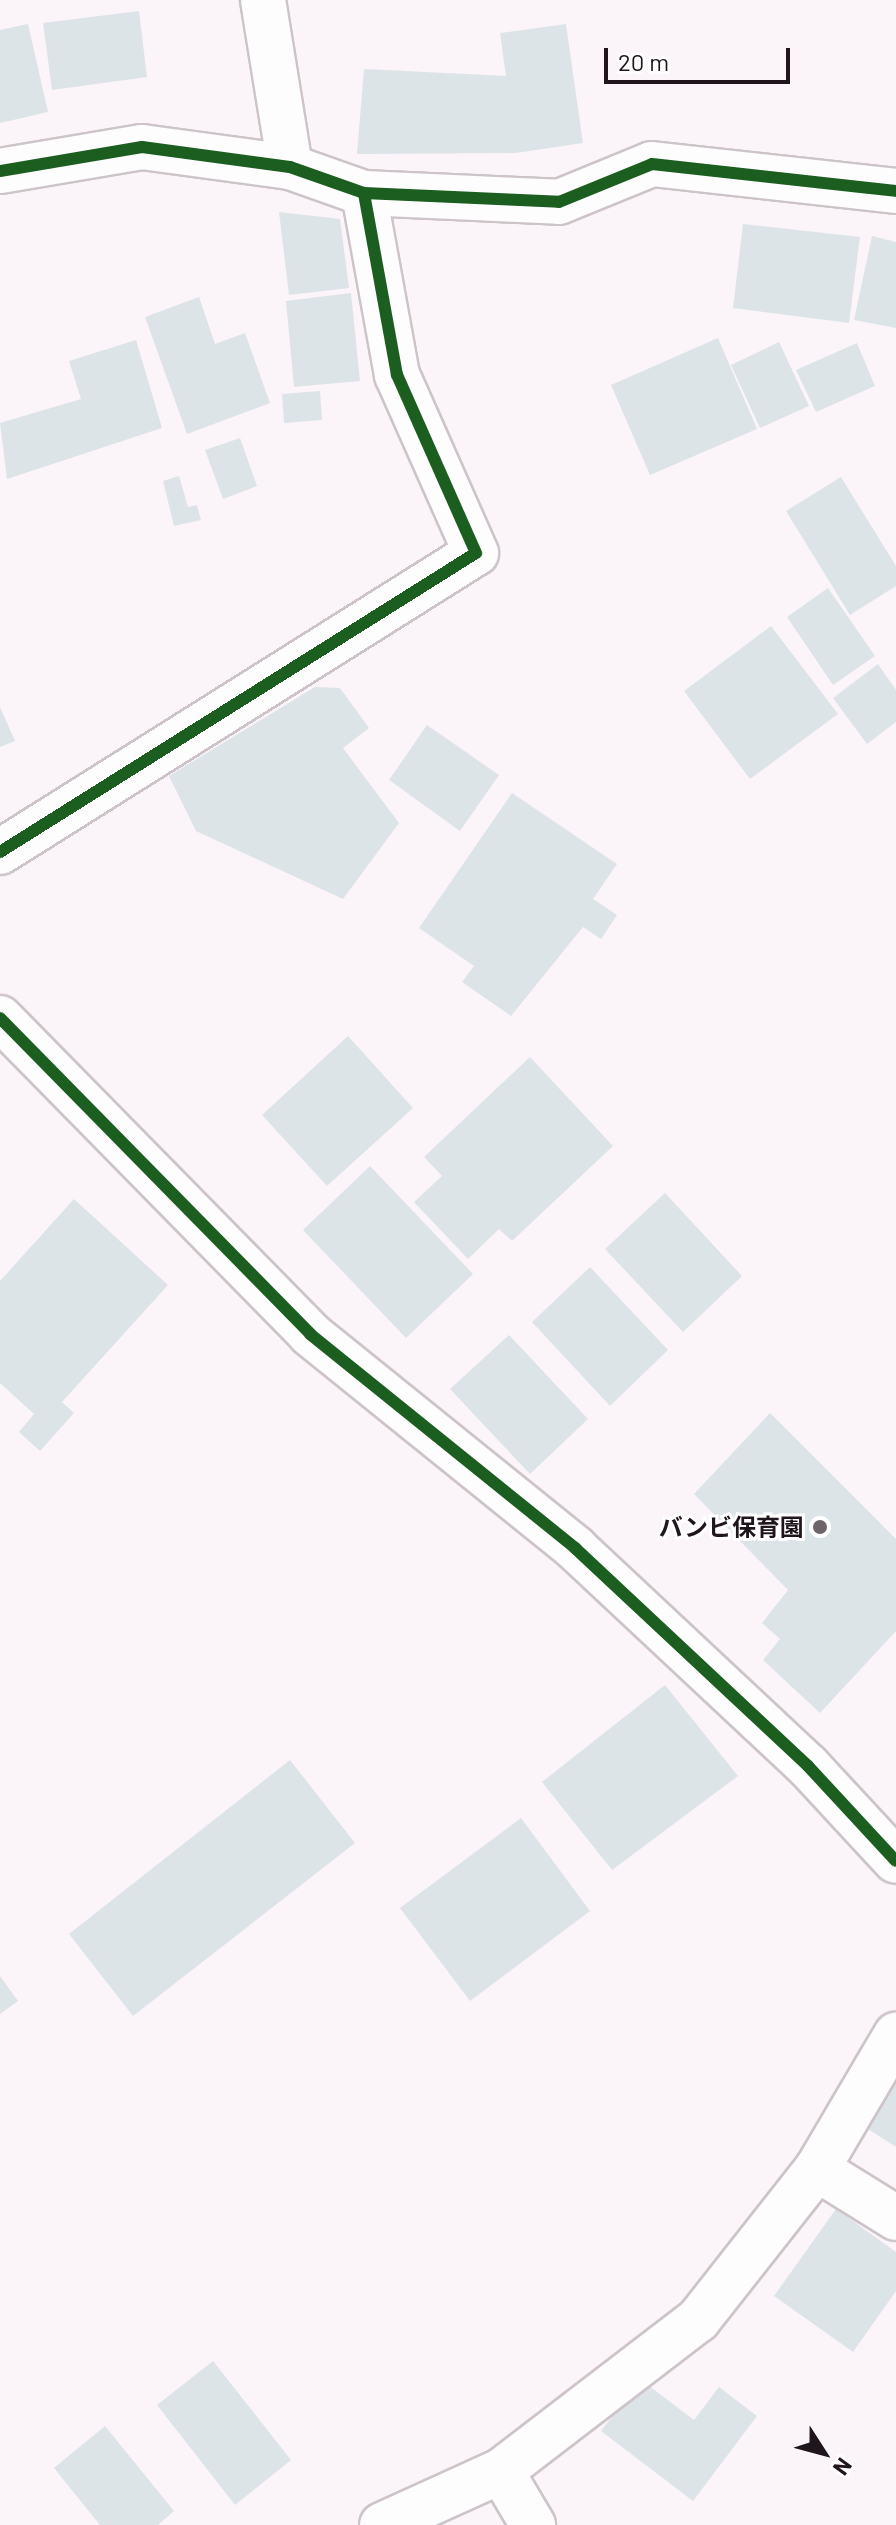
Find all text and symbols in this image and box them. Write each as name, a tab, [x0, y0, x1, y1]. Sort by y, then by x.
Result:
scale bar	[608, 32, 794, 82]
text: 20 m	[618, 47, 669, 76]
place label: バンビ保育園	[660, 1513, 804, 1541]
marker: バンビ保育園	[811, 1518, 829, 1536]
north arrow	[784, 2413, 864, 2493]
text: N	[829, 2454, 858, 2481]

